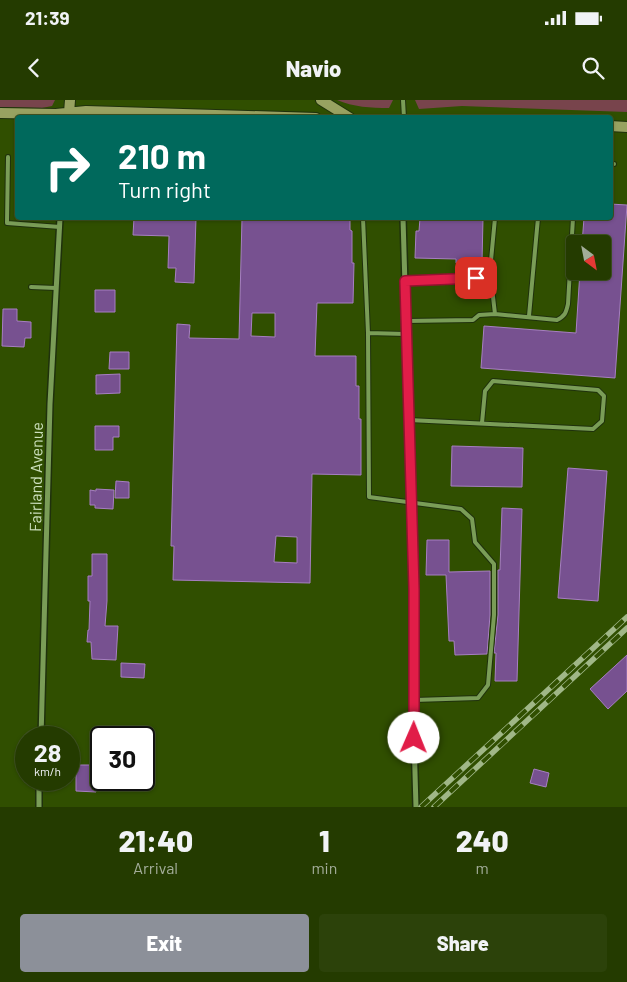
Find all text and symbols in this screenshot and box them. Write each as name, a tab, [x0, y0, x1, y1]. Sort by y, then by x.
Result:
text: 21:39	[25, 6, 70, 29]
icon: back	[20, 54, 48, 82]
icon: search	[579, 54, 607, 82]
text: Navio	[286, 55, 341, 81]
text: 210 m	[118, 134, 206, 176]
icon: right	[35, 135, 100, 200]
text: Turn right	[118, 176, 211, 202]
north arrow	[566, 235, 611, 280]
map controls	[566, 235, 611, 280]
pin	[455, 257, 497, 299]
icon: arrive	[462, 264, 490, 292]
street label: Fairland Avenue	[25, 422, 46, 532]
position arrow	[387, 711, 439, 763]
speed limit sign: 30	[90, 726, 155, 791]
text: 28	[34, 737, 61, 767]
text: km/h	[34, 764, 61, 778]
text: 21:40	[118, 822, 193, 858]
text: 1	[319, 822, 330, 858]
text: 240	[456, 822, 509, 858]
text: Arrival	[133, 858, 178, 877]
text: min	[311, 858, 337, 877]
text: m	[476, 858, 489, 877]
button: Exit	[20, 914, 309, 972]
button: Share	[319, 914, 607, 972]

